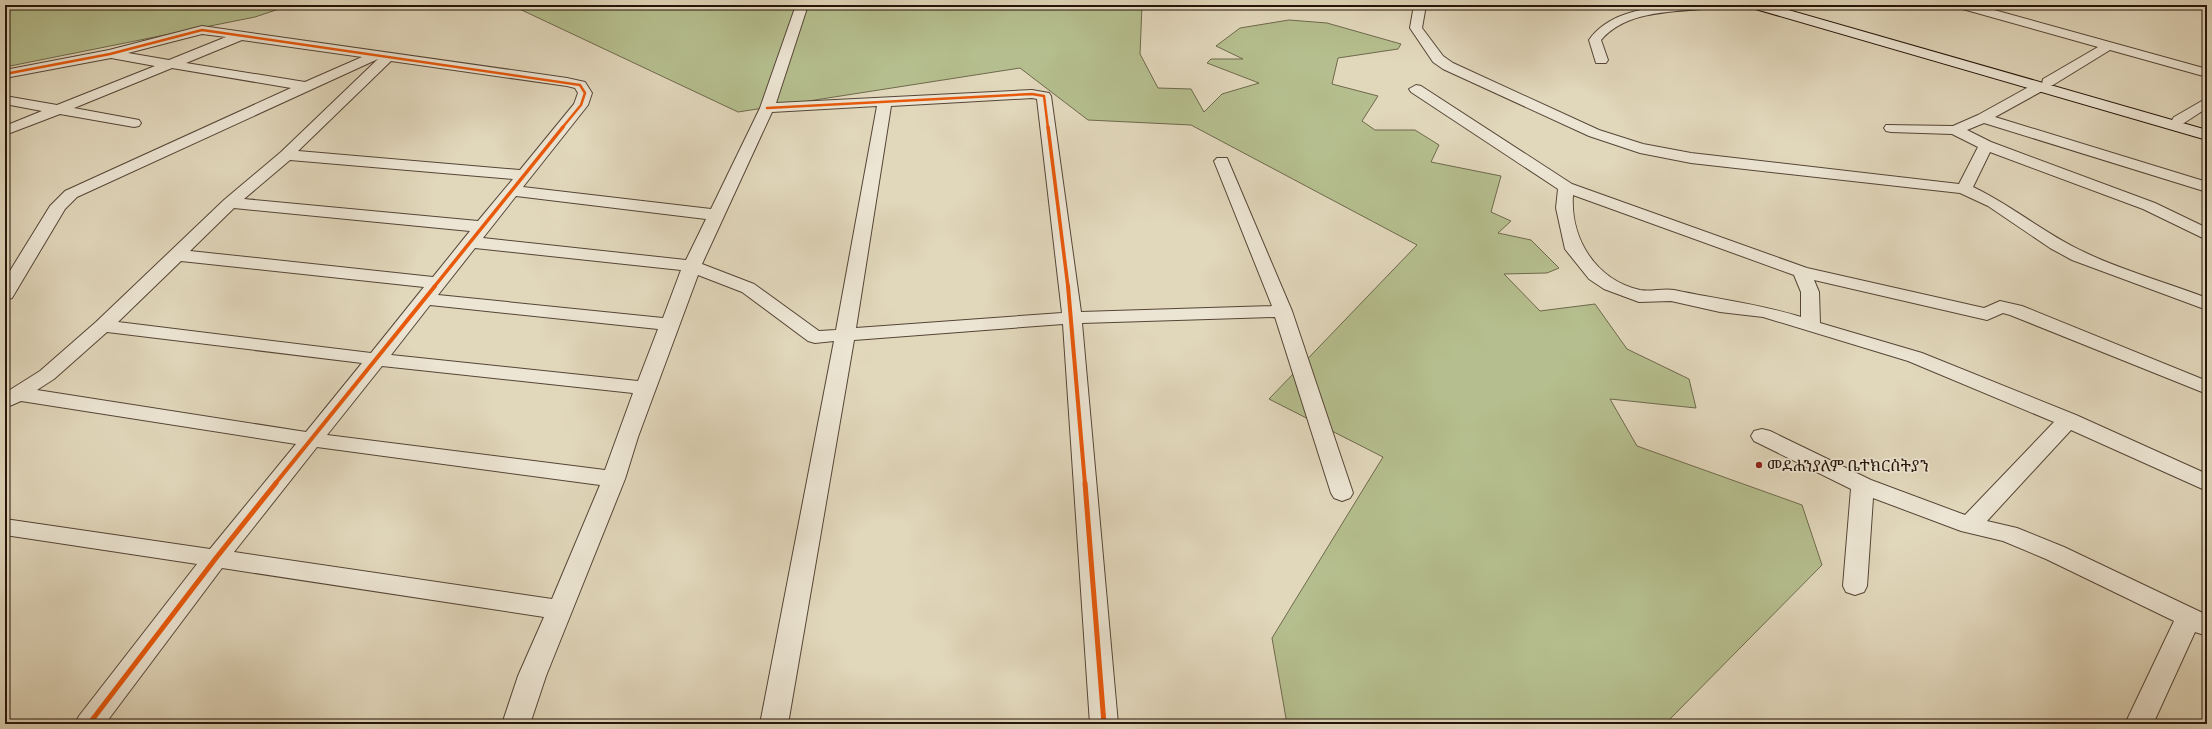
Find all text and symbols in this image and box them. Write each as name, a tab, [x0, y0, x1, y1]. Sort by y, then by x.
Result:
place label: መደሐንያለም ቤተክርስትያን	[1767, 455, 1929, 477]
marker: መደሐንያለም ቤተክርስትያን	[1754, 460, 1764, 470]

